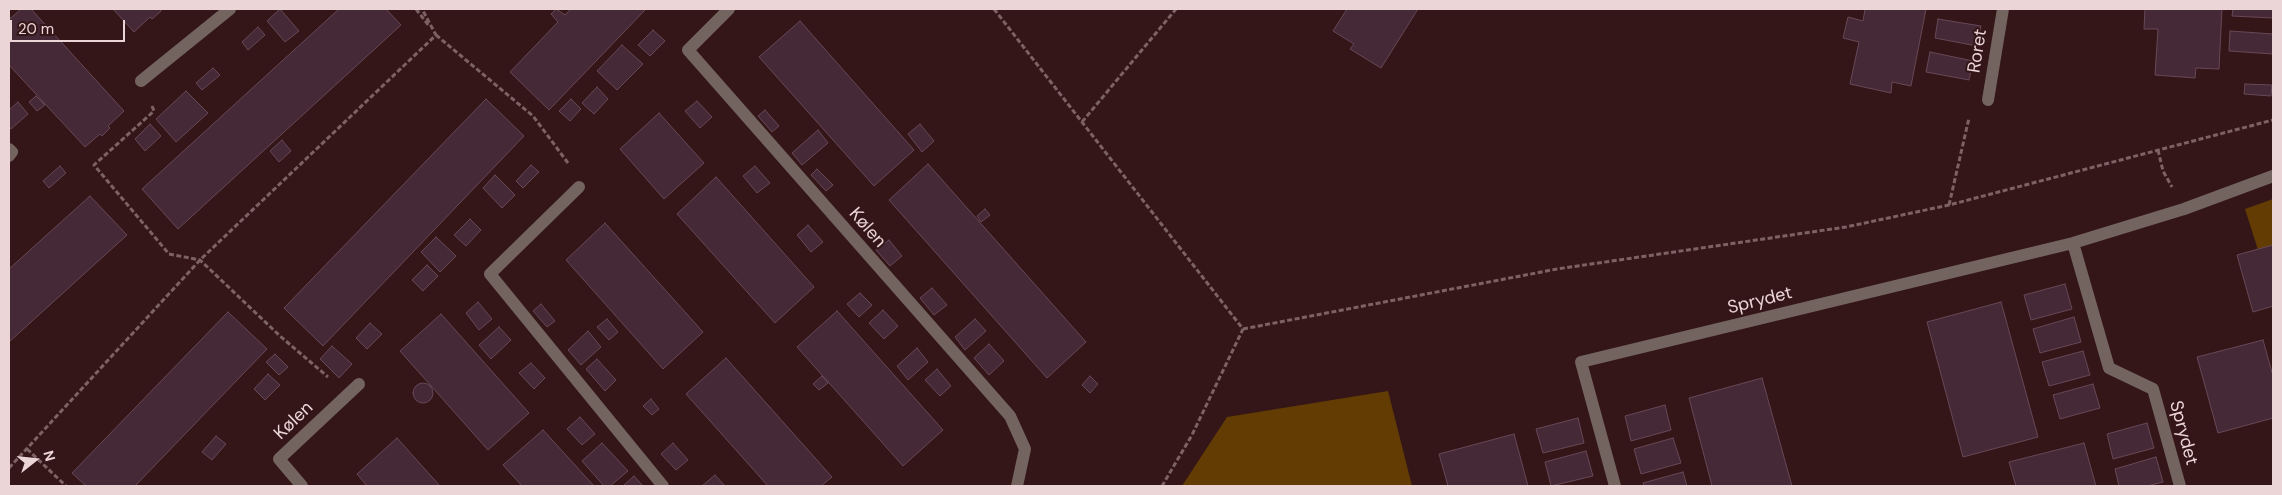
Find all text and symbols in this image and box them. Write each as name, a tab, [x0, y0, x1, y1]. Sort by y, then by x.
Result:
scale bar	[12, 10, 128, 42]
text: 20 m	[18, 19, 54, 39]
street label: Roret	[1964, 28, 1992, 74]
street label: Kølen	[844, 204, 890, 252]
street label: Sprydet	[1725, 283, 1795, 319]
street label: Kølen	[270, 397, 318, 445]
street label: Sprydet	[2164, 398, 2202, 468]
north arrow	[10, 435, 60, 485]
text: N	[39, 448, 59, 463]

